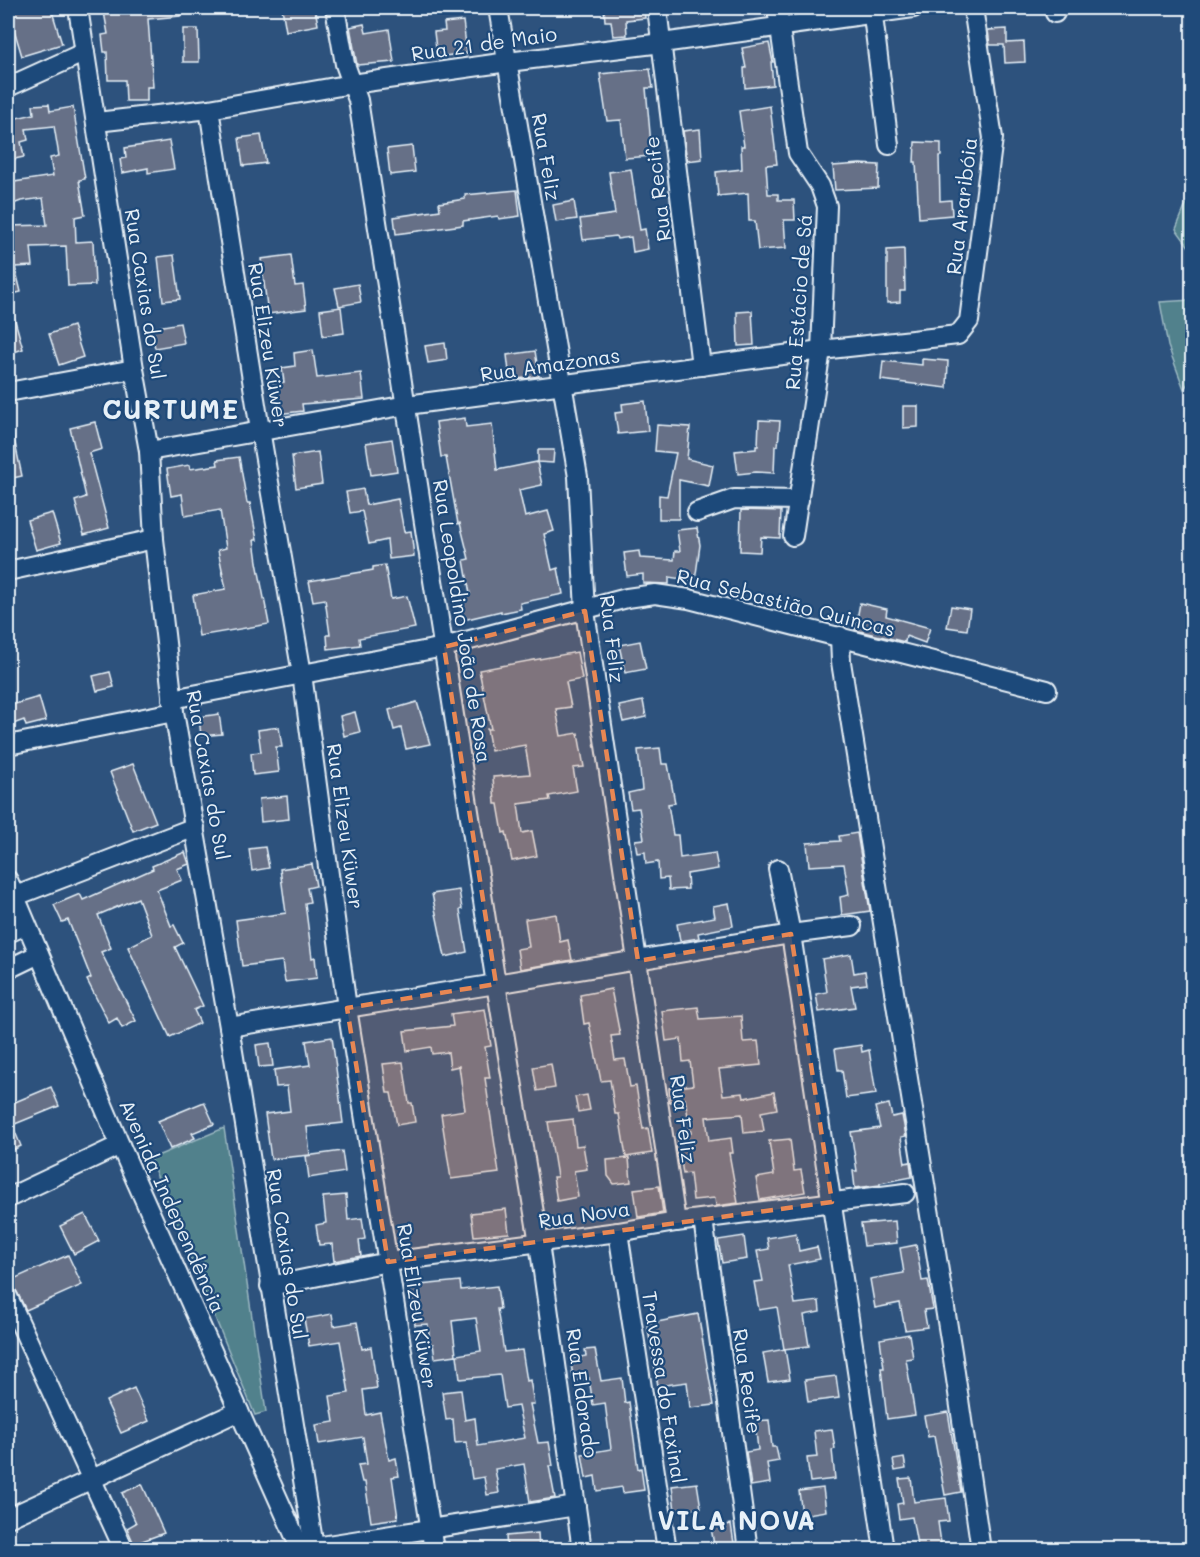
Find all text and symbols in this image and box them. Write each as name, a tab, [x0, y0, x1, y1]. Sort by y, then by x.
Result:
street label: Rua 21 de Maio	[409, 20, 559, 66]
street label: Rua Feliz	[527, 111, 567, 203]
street label: Rua Recife	[638, 135, 676, 243]
street label: Rua Araribóia	[940, 136, 982, 276]
street label: Rua Caxias do Sul	[120, 207, 172, 381]
street label: Rua Estácio de Sá	[779, 213, 817, 391]
street label: Rua Elizeu Küwer	[243, 260, 295, 430]
street label: Rua Amazonas	[478, 341, 622, 387]
district label: CURTUME	[102, 392, 240, 426]
street label: Rua Leopoldino João de Rosa	[428, 477, 498, 765]
street label: Rua Sebastião Quincas	[674, 562, 898, 642]
street label: Rua Feliz	[595, 594, 631, 684]
street label: Rua Caxias do Sul	[181, 688, 237, 862]
street label: Rua Elizeu Küwer	[321, 741, 371, 911]
street label: Rua Feliz	[665, 1073, 703, 1165]
street label: Avenida Independência	[114, 1095, 232, 1317]
street label: Rua Caxias do Sul	[262, 1167, 314, 1341]
street label: Rua Nova	[536, 1195, 632, 1233]
street label: Rua Elizeu Küwer	[392, 1221, 444, 1391]
street label: Travessa do Faxinal	[637, 1289, 693, 1485]
street label: Rua Eldorado	[561, 1326, 605, 1460]
street label: Rua Recife	[728, 1327, 768, 1435]
district label: VILA NOVA	[658, 1503, 816, 1537]

